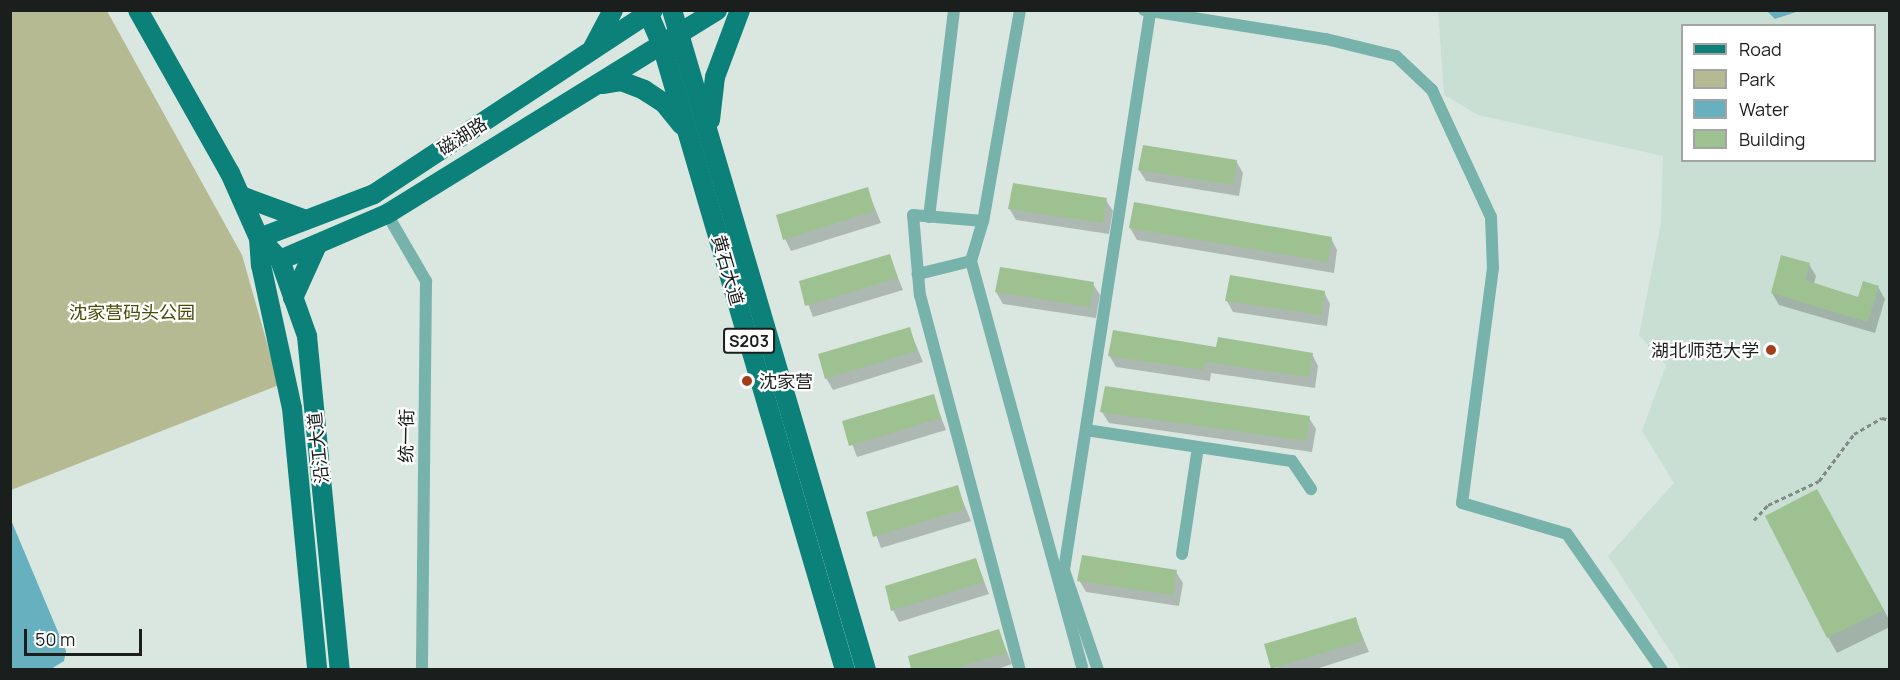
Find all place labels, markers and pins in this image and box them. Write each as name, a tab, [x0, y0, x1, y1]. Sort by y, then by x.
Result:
place label: 湖北师范大学	[1651, 339, 1759, 361]
marker: 湖北师范大学	[1764, 343, 1778, 357]
place label: 沈家营	[759, 370, 813, 392]
marker: 沈家营	[740, 374, 754, 388]

